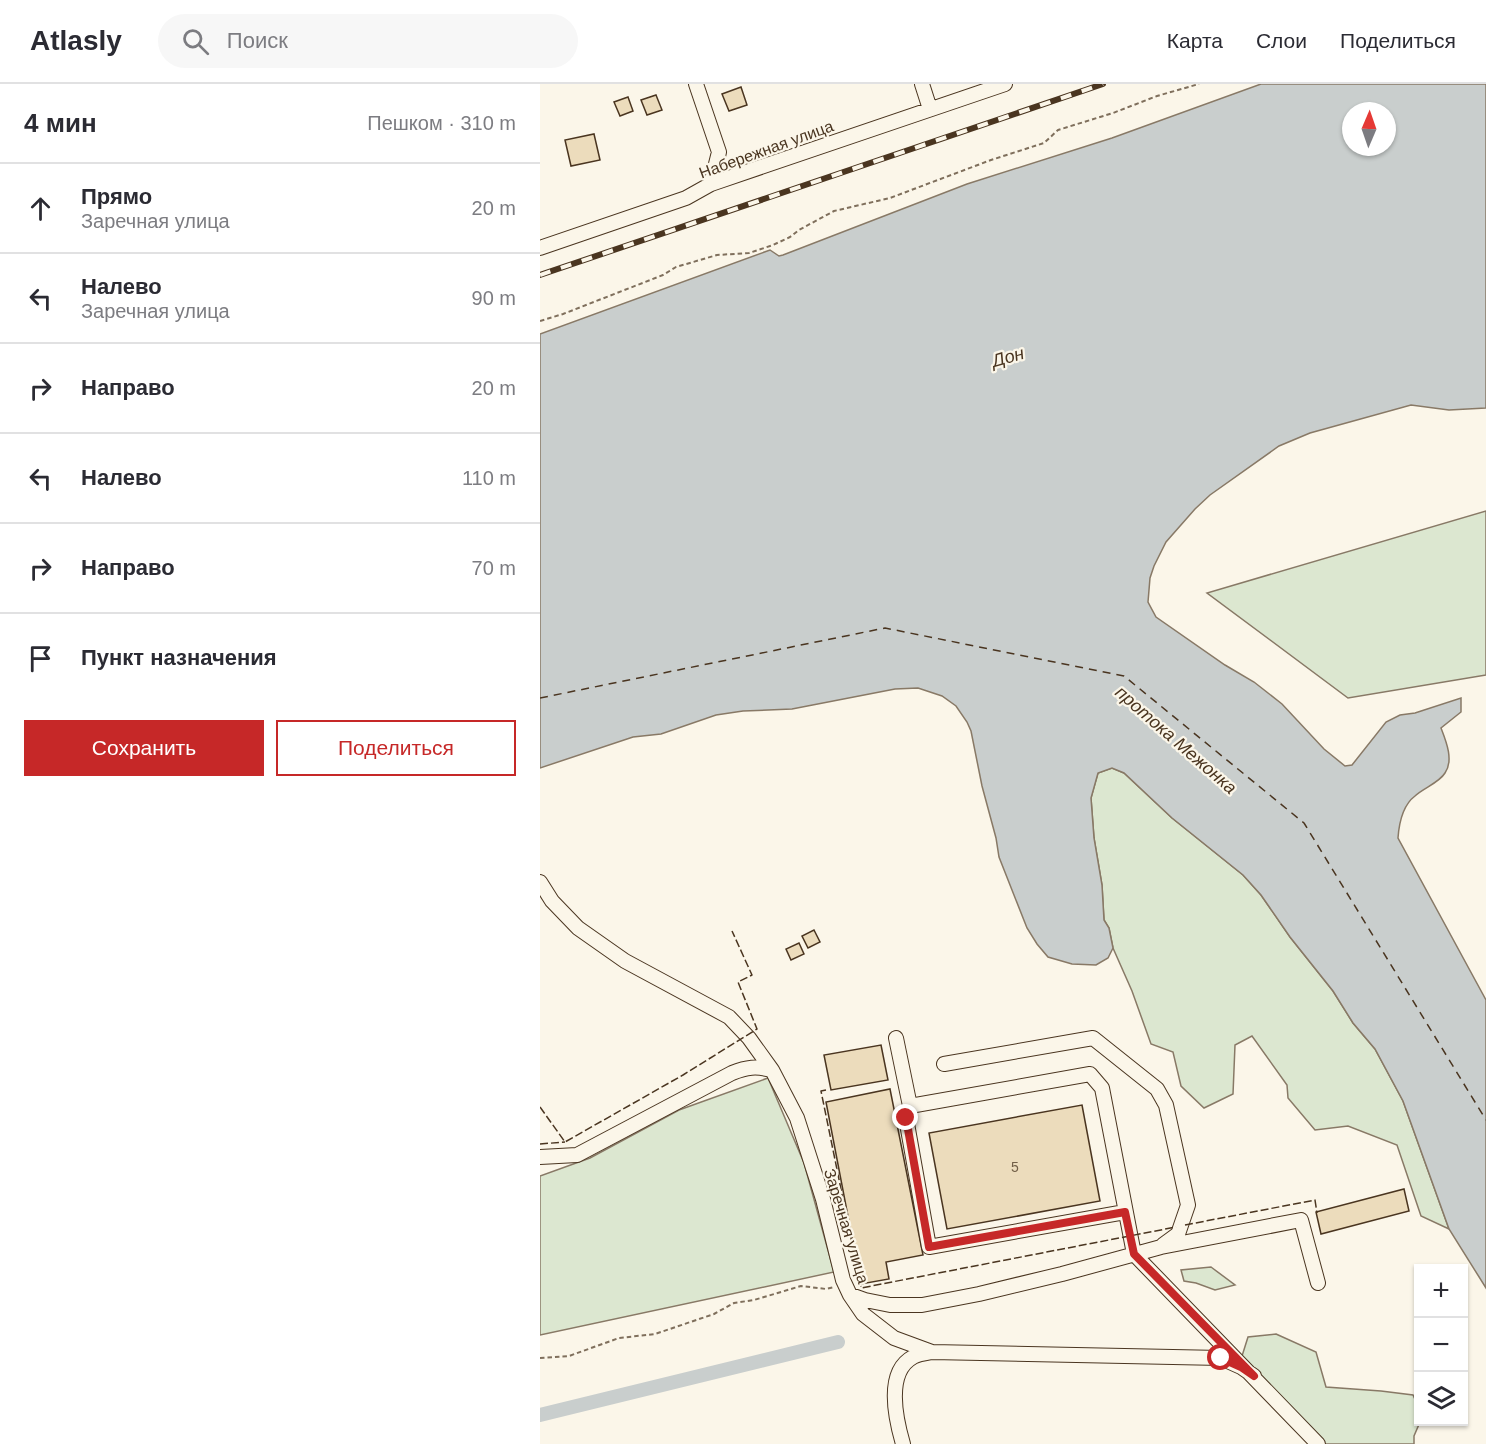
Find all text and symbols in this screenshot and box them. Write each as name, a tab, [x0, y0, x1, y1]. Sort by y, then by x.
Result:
search box	[158, 14, 578, 68]
text: Atlasly	[30, 25, 122, 56]
icon: search	[179, 25, 212, 58]
text: Поиск	[227, 28, 288, 53]
text: Карта	[1167, 29, 1223, 52]
text: Слои	[1256, 29, 1307, 52]
text: Поделиться	[1340, 29, 1456, 52]
north arrow	[1342, 102, 1396, 156]
text: 4 мин	[24, 108, 97, 138]
text: Пешком · 310 m	[367, 112, 516, 134]
street label: Набережная улица	[697, 117, 836, 182]
text: Прямо	[81, 184, 152, 209]
icon: ahead	[24, 192, 57, 225]
text: 20 m	[472, 197, 516, 219]
text: Заречная улица	[81, 210, 230, 232]
text: Налево	[81, 274, 162, 299]
icon: left	[24, 282, 57, 315]
text: 90 m	[472, 287, 516, 309]
text: Заречная улица	[81, 300, 230, 322]
water label: Дон	[988, 343, 1027, 372]
icon: right	[24, 372, 57, 405]
text: Направо	[81, 375, 175, 400]
text: 20 m	[472, 377, 516, 399]
icon: left	[24, 462, 57, 495]
text: Налево	[81, 465, 162, 490]
text: 110 m	[462, 467, 516, 489]
icon: right	[24, 552, 57, 585]
text: Направо	[81, 555, 175, 580]
text: 70 m	[472, 557, 516, 579]
icon: arrive	[24, 642, 57, 675]
text: Пункт назначения	[81, 645, 277, 670]
water label: протока Межонка	[1111, 682, 1241, 798]
button: Сохранить	[24, 720, 264, 776]
button: Поделиться	[276, 720, 516, 776]
route end	[892, 1104, 918, 1130]
house number: 5	[1011, 1159, 1019, 1175]
street label: Заречная улица	[821, 1167, 872, 1286]
map controls	[1414, 1264, 1468, 1426]
button: +	[1414, 1264, 1468, 1318]
button: −	[1414, 1318, 1468, 1372]
route start	[1207, 1344, 1233, 1370]
button: layers	[1414, 1372, 1468, 1426]

